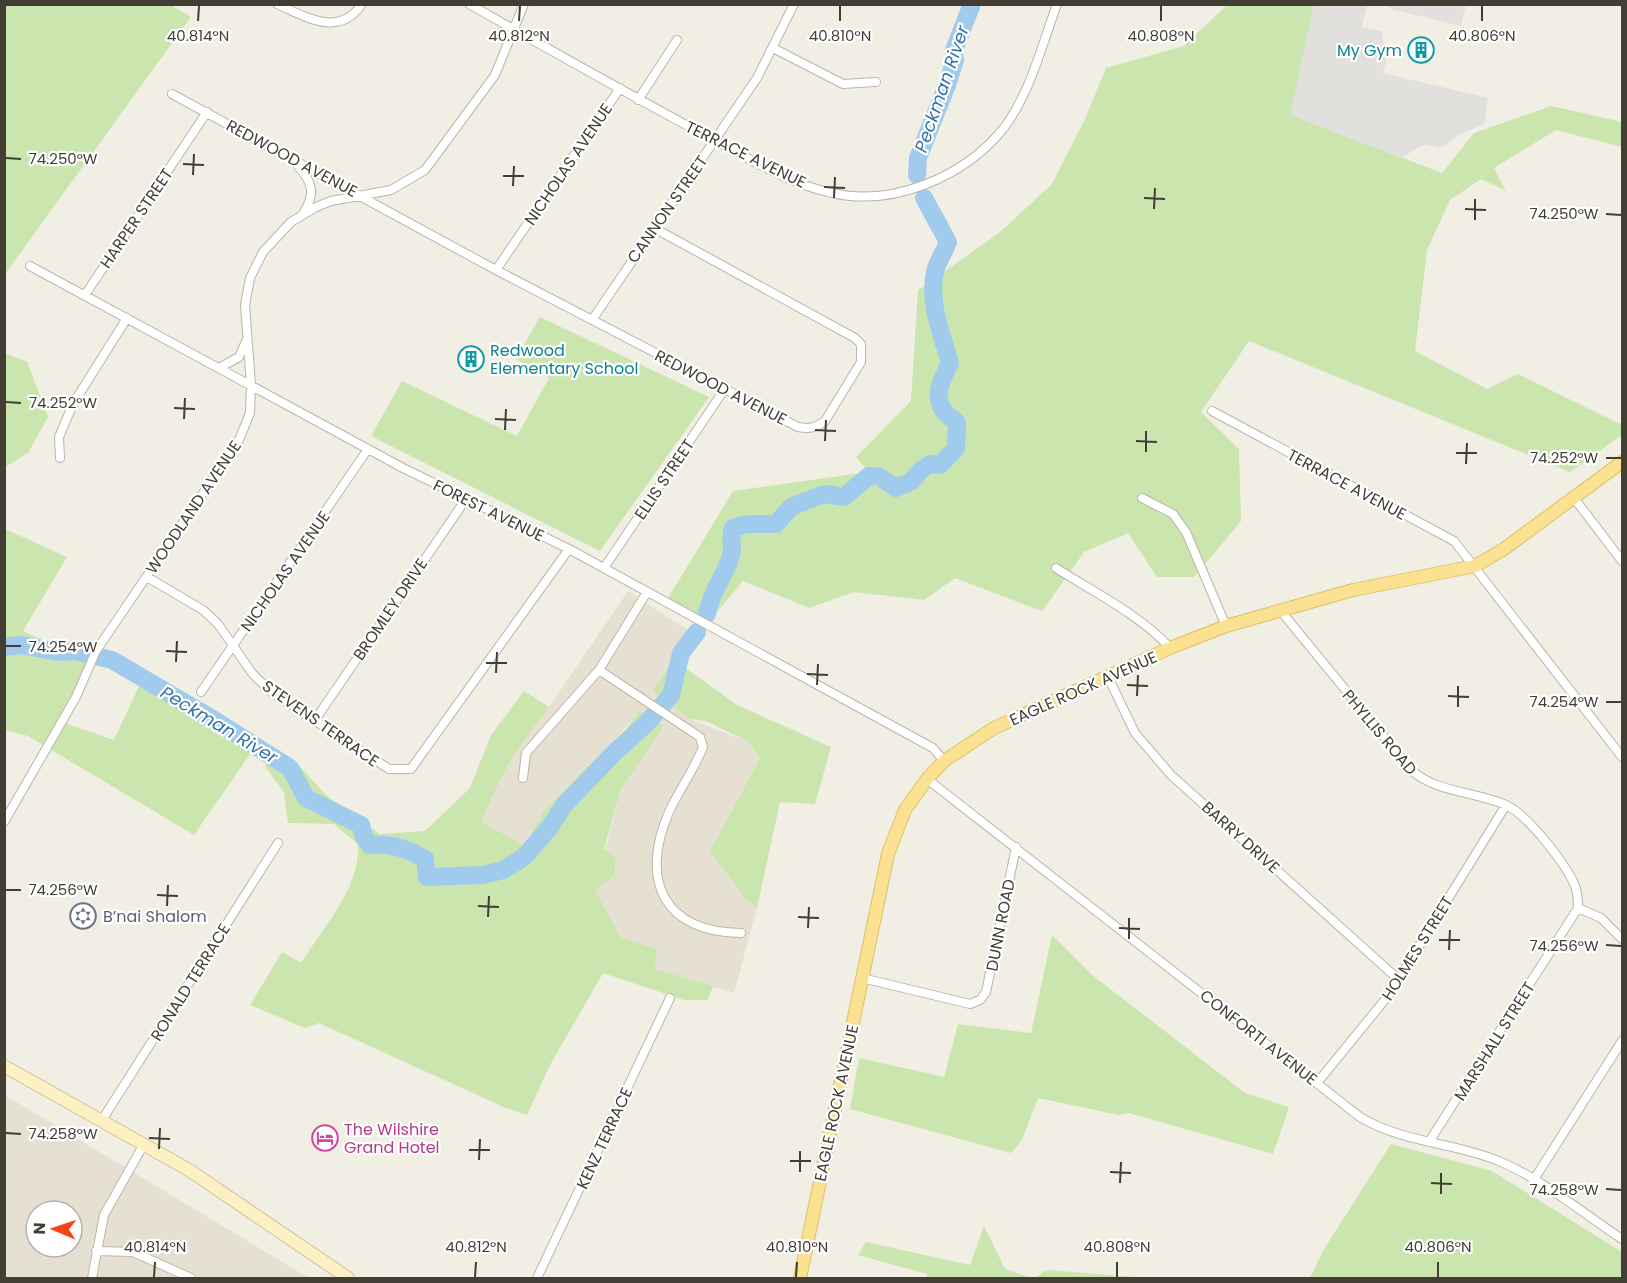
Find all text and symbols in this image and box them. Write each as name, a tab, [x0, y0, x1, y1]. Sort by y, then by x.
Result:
water label: Peckman River	[908, 21, 975, 156]
text: 40.814°N	[167, 25, 229, 46]
text: 40.812°N	[488, 25, 550, 46]
text: 40.810°N	[809, 25, 871, 46]
text: 40.808°N	[1127, 25, 1195, 46]
text: 40.806°N	[1448, 25, 1516, 46]
building icon: My Gym	[1406, 35, 1436, 65]
place label: My Gym	[1337, 39, 1402, 62]
street label: NICHOLAS AVENUE	[519, 99, 618, 230]
street label: REDWOOD AVENUE	[222, 114, 361, 203]
street label: TERRACE AVENUE	[681, 115, 810, 194]
text: 74.250°W	[28, 148, 98, 169]
street label: CANNON STREET	[622, 151, 713, 268]
street label: HARPER STREET	[94, 164, 179, 273]
text: 74.250°W	[1529, 203, 1599, 224]
place label: Redwood Elementary School	[490, 339, 638, 380]
building icon: Redwood Elementary School	[456, 344, 486, 374]
street label: REDWOOD AVENUE	[651, 344, 791, 431]
text: 74.252°W	[29, 392, 97, 413]
street label: ELLIS STREET	[629, 434, 700, 524]
street label: WOODLAND AVENUE	[140, 436, 247, 579]
street label: TERRACE AVENUE	[1283, 443, 1410, 526]
text: 74.252°W	[1530, 447, 1598, 468]
street label: FOREST AVENUE	[429, 474, 548, 547]
street label: NICHOLAS AVENUE	[235, 506, 336, 636]
street label: BROMLEY DRIVE	[348, 554, 433, 665]
text: 74.254°W	[28, 636, 98, 657]
street label: EAGLE ROCK AVENUE	[1006, 646, 1161, 731]
street label: STEVENS TERRACE	[258, 674, 384, 772]
water label: Peckman River	[156, 680, 284, 770]
street label: PHYLLIS ROAD	[1337, 685, 1422, 780]
text: 74.254°W	[1529, 691, 1599, 712]
street label: BARRY DRIVE	[1197, 796, 1285, 879]
street label: DUNN ROAD	[980, 877, 1021, 973]
text: 74.256°W	[28, 879, 98, 900]
street label: HOLMES STREET	[1376, 891, 1459, 1005]
synagogue icon: B’nai Shalom	[68, 901, 98, 931]
place label: B’nai Shalom	[103, 905, 207, 928]
street label: RONALD TERRACE	[145, 919, 236, 1045]
text: 74.256°W	[1529, 935, 1599, 956]
street label: MARSHALL STREET	[1449, 977, 1541, 1105]
street label: CONFORTI AVENUE	[1195, 984, 1322, 1091]
street label: EAGLE ROCK AVENUE	[809, 1023, 864, 1183]
street label: KENZ TERRACE	[571, 1084, 638, 1193]
place label: The Wilshire Grand Hotel	[344, 1118, 440, 1159]
text: 74.258°W	[28, 1123, 98, 1144]
hotel icon: The Wilshire Grand Hotel	[310, 1123, 340, 1153]
text: 74.258°W	[1529, 1179, 1599, 1200]
north arrow	[24, 1199, 84, 1259]
text: N	[28, 1222, 51, 1235]
text: 40.814°N	[124, 1236, 186, 1257]
text: 40.812°N	[445, 1236, 507, 1257]
text: 40.810°N	[766, 1236, 828, 1257]
text: 40.808°N	[1083, 1236, 1151, 1257]
text: 40.806°N	[1404, 1236, 1472, 1257]

